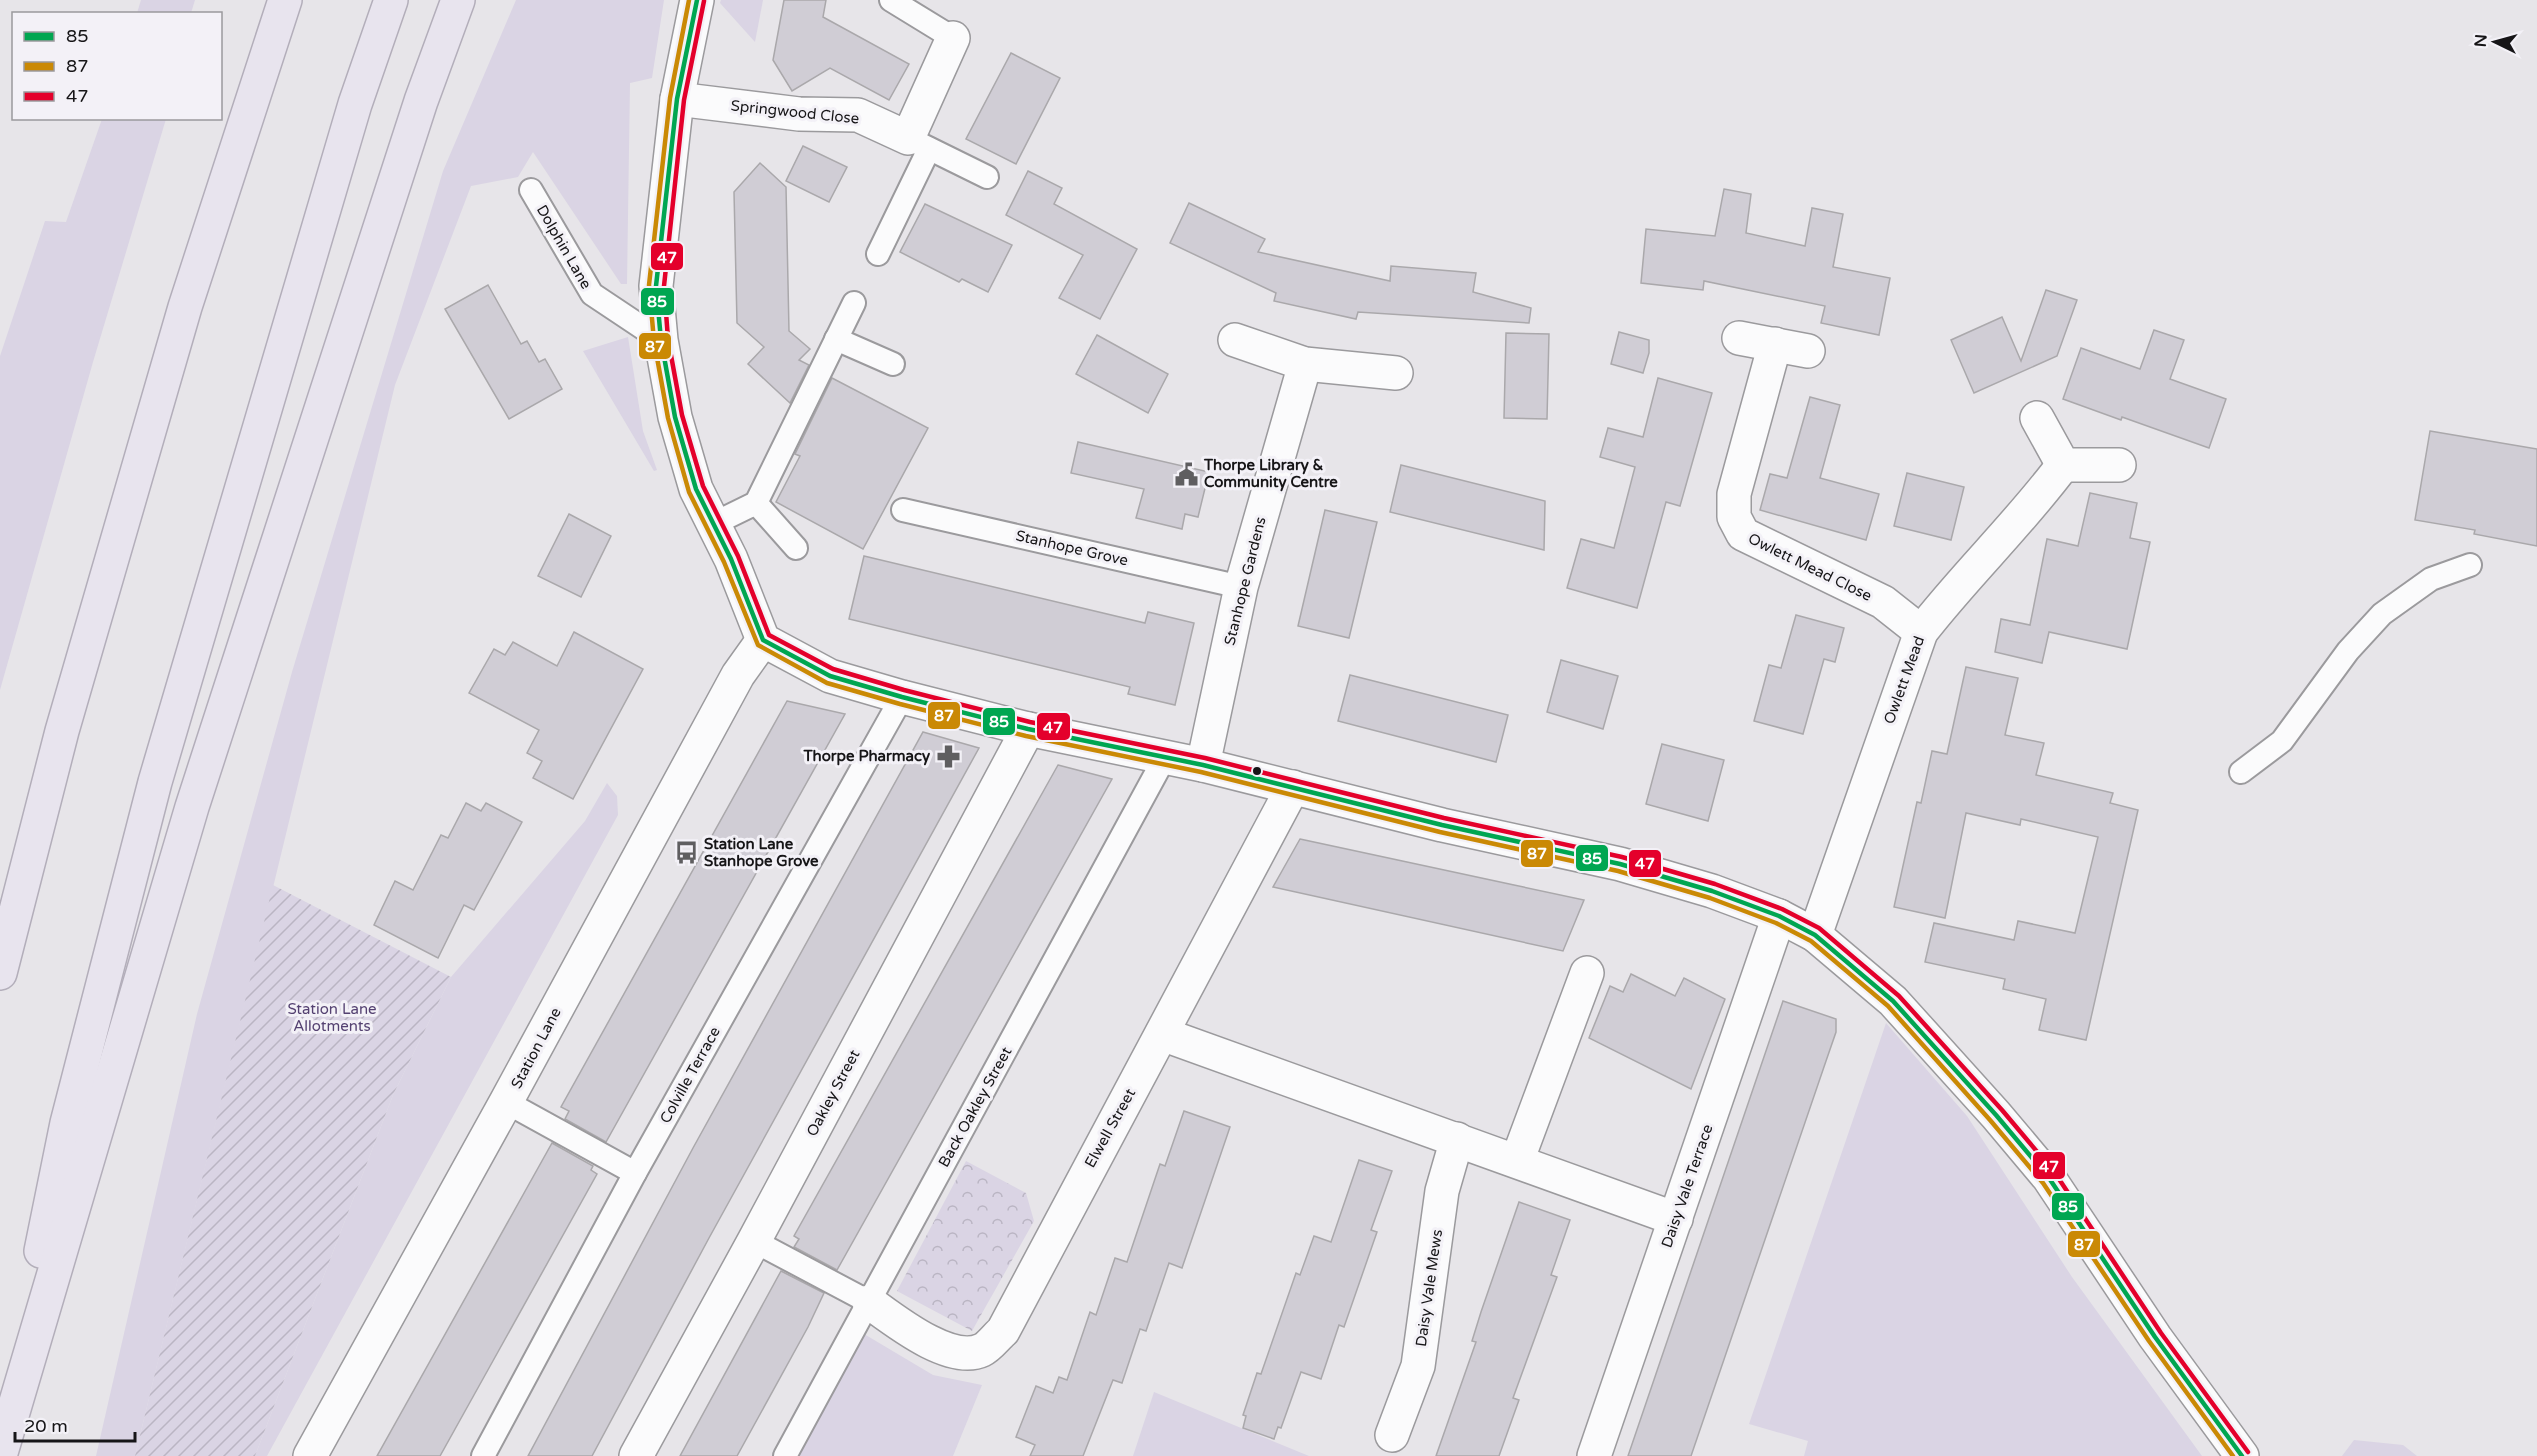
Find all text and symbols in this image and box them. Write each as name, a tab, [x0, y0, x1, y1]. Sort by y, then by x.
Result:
legend	[12, 12, 222, 120]
north arrow	[2465, 12, 2525, 72]
text: 85	[66, 25, 89, 47]
text: N	[2471, 34, 2492, 48]
text: 87	[66, 55, 89, 77]
text: 47	[66, 85, 89, 107]
street label: Springwood Close	[730, 96, 860, 128]
street label: Dolphin Lane	[533, 202, 595, 292]
line badge: 47	[650, 242, 684, 271]
text: 47	[657, 248, 677, 268]
line badge: 85	[640, 287, 675, 316]
text: 85	[647, 292, 667, 312]
line badge: 87	[638, 332, 672, 360]
text: 87	[645, 337, 665, 357]
place label: Thorpe Library & Community Centre	[1203, 456, 1338, 492]
public building icon: Thorpe Library & Community Centre	[1173, 461, 1199, 487]
street label: Stanhope Gardens	[1220, 515, 1270, 647]
street label: Stanhope Grove	[1014, 526, 1130, 570]
street label: Owlett Mead Close	[1745, 529, 1875, 605]
street label: Owlett Mead	[1880, 634, 1928, 726]
line badge: 87	[927, 701, 961, 730]
text: 87	[934, 706, 954, 726]
line badge: 85	[982, 707, 1016, 736]
text: 85	[989, 712, 1009, 732]
line badge: 47	[1036, 712, 1071, 741]
text: 47	[1043, 718, 1063, 738]
pharmacy icon: Thorpe Pharmacy	[935, 743, 961, 769]
place label: Thorpe Pharmacy	[803, 747, 930, 766]
unlabelled marker	[1251, 765, 1263, 777]
place label: Station Lane Stanhope Grove	[704, 835, 819, 871]
line badge: 87	[1520, 839, 1554, 868]
bus stop icon: Station Lane Stanhope Grove	[673, 840, 699, 866]
text: 87	[1527, 844, 1547, 864]
line badge: 85	[1575, 844, 1609, 872]
text: 85	[1582, 849, 1602, 869]
line badge: 47	[1628, 849, 1662, 878]
text: 47	[1635, 854, 1655, 874]
park label: Station Lane Allotments	[287, 1000, 377, 1035]
street label: Station Lane	[507, 1004, 565, 1092]
street label: Colville Terrace	[656, 1024, 724, 1126]
street label: Back Oakley Street	[935, 1044, 1016, 1170]
street label: Oakley Street	[803, 1046, 864, 1139]
street label: Elwell Street	[1081, 1085, 1139, 1171]
street label: Daisy Vale Terrace	[1657, 1122, 1717, 1250]
line badge: 47	[2032, 1151, 2066, 1180]
text: 47	[2039, 1157, 2059, 1177]
line badge: 85	[2051, 1192, 2085, 1221]
text: 85	[2058, 1197, 2078, 1217]
street label: Daisy Vale Mews	[1412, 1228, 1446, 1348]
line badge: 87	[2067, 1230, 2101, 1258]
text: 87	[2074, 1235, 2094, 1255]
scale bar	[15, 1405, 135, 1443]
text: 20 m	[24, 1415, 68, 1437]

